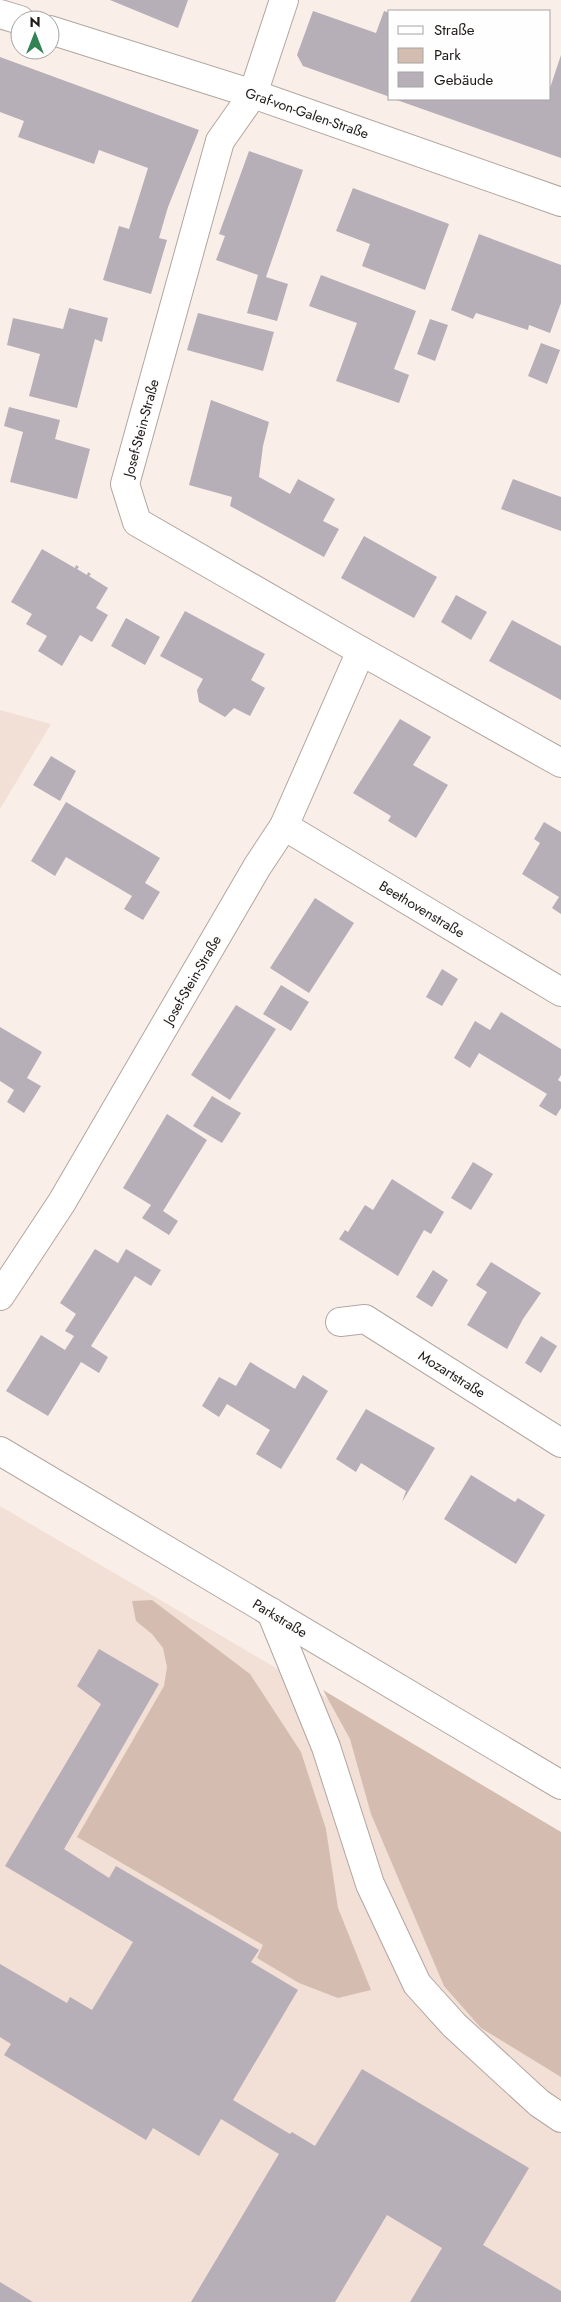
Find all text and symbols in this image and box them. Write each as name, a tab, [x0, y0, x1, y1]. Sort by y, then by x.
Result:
north arrow	[10, 10, 60, 60]
legend	[388, 10, 551, 100]
text: N	[29, 12, 41, 32]
text: Straße	[434, 19, 475, 41]
text: Park	[434, 44, 461, 66]
text: Gebäude	[434, 69, 494, 91]
street label: Graf-von-Galen-Straße	[243, 83, 371, 143]
street label: Josef-Stein-Straße	[118, 377, 164, 481]
street label: Beethovenstraße	[375, 876, 469, 942]
street label: Josef-Stein-Straße	[157, 931, 226, 1030]
street label: Mozartstraße	[415, 1345, 489, 1403]
street label: Parkstraße	[249, 1594, 311, 1642]

